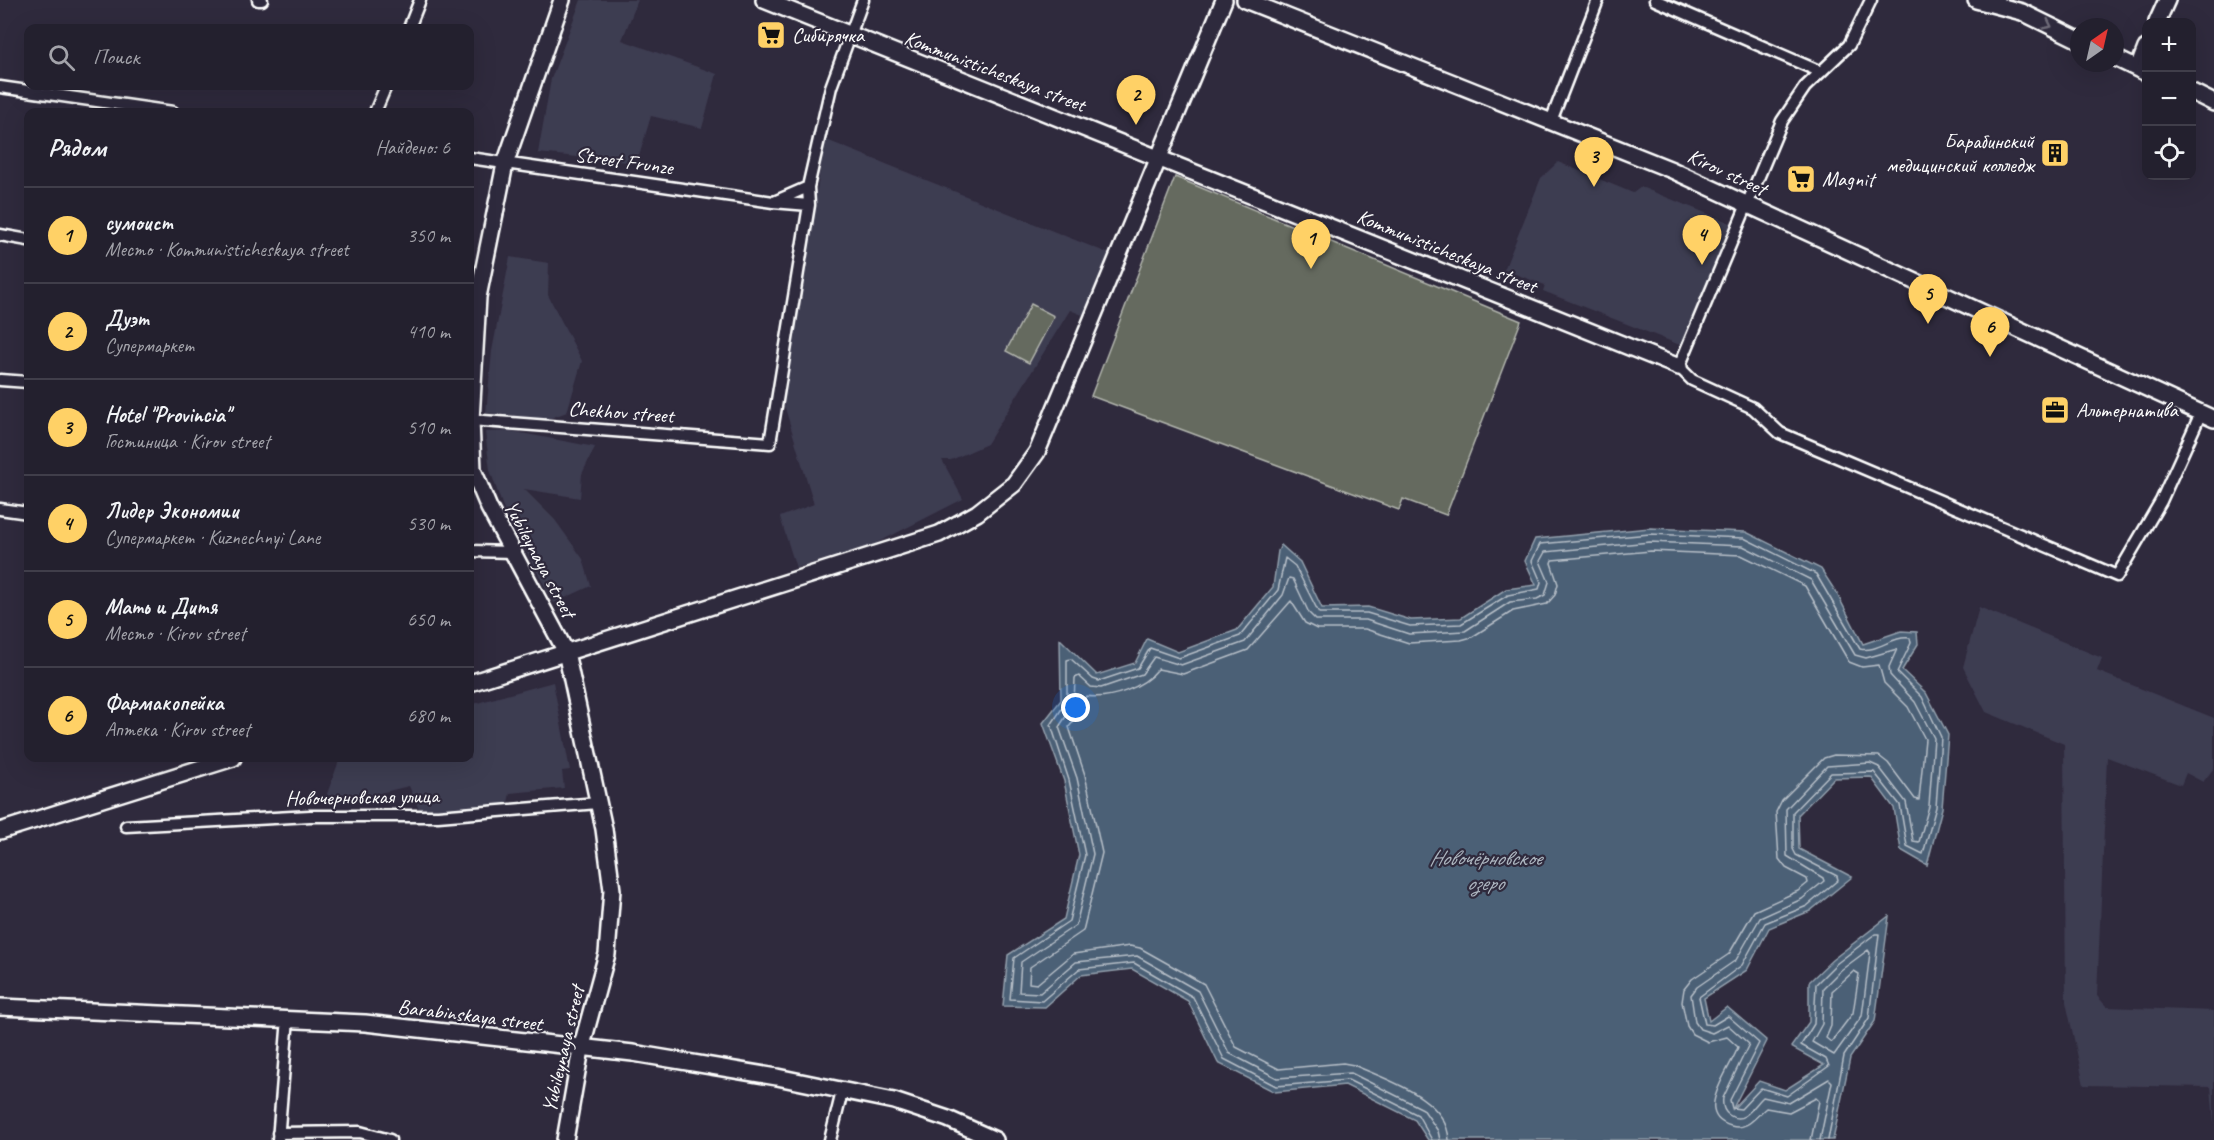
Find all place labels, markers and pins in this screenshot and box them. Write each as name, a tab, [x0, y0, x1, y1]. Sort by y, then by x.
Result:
supermarket icon: Сибирячка	[755, 19, 787, 51]
place label: Сибирячка	[792, 22, 866, 48]
pin: 2	[1116, 76, 1156, 125]
place label: Барабинский медицинский колледж	[1886, 128, 2036, 178]
building icon: Барабинский медицинский колледж	[2039, 137, 2071, 169]
pin: 3	[1574, 138, 1614, 187]
supermarket icon: Magnit	[1785, 163, 1817, 195]
place label: Magnit	[1822, 166, 1877, 192]
pin: 4	[1682, 216, 1722, 265]
pin: 1	[1292, 220, 1330, 269]
pin: 5	[1908, 274, 1948, 324]
pin: 6	[1970, 308, 2010, 357]
office icon: Альтернатива	[2039, 394, 2071, 426]
place label: Альтернатива	[2076, 397, 2180, 423]

